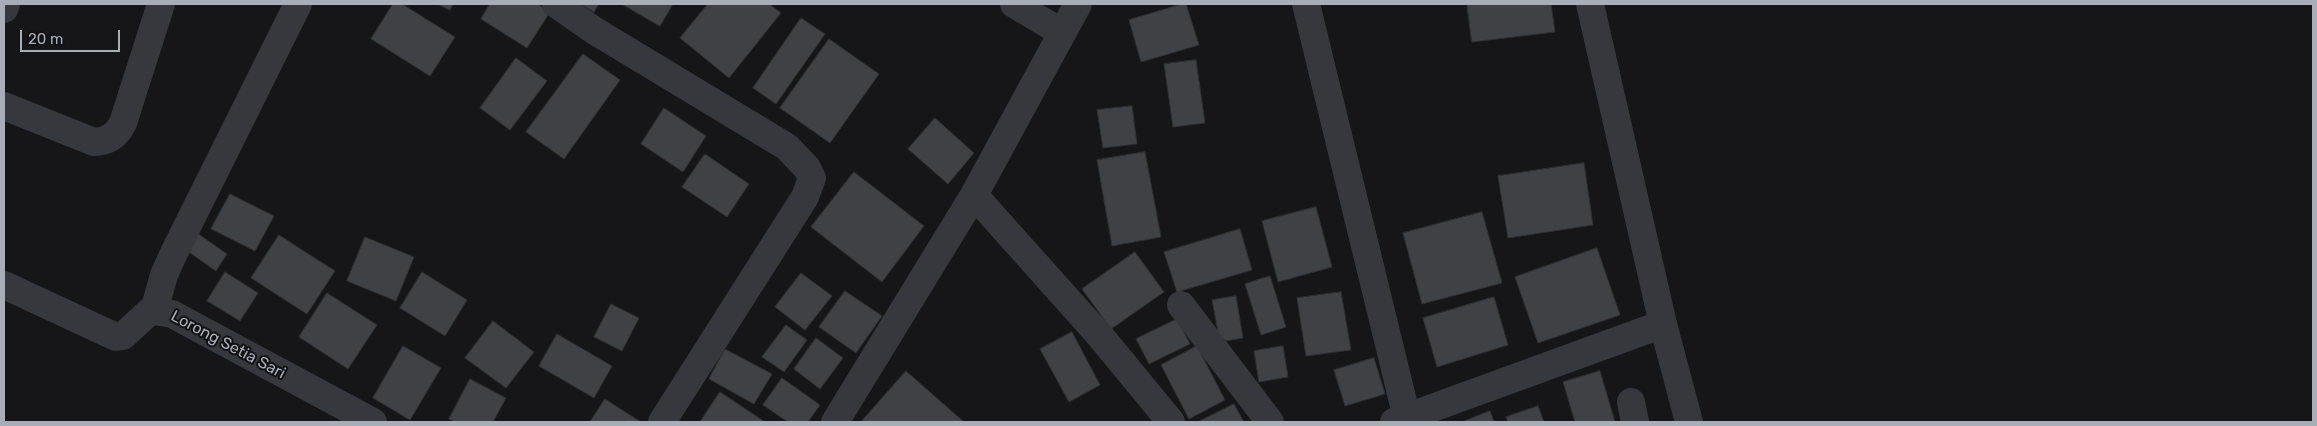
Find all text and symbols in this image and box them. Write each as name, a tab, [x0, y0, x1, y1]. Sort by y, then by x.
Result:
scale bar	[22, 20, 122, 52]
text: 20 m	[28, 30, 63, 48]
street label: Lorong Setia Sari	[168, 307, 288, 383]

